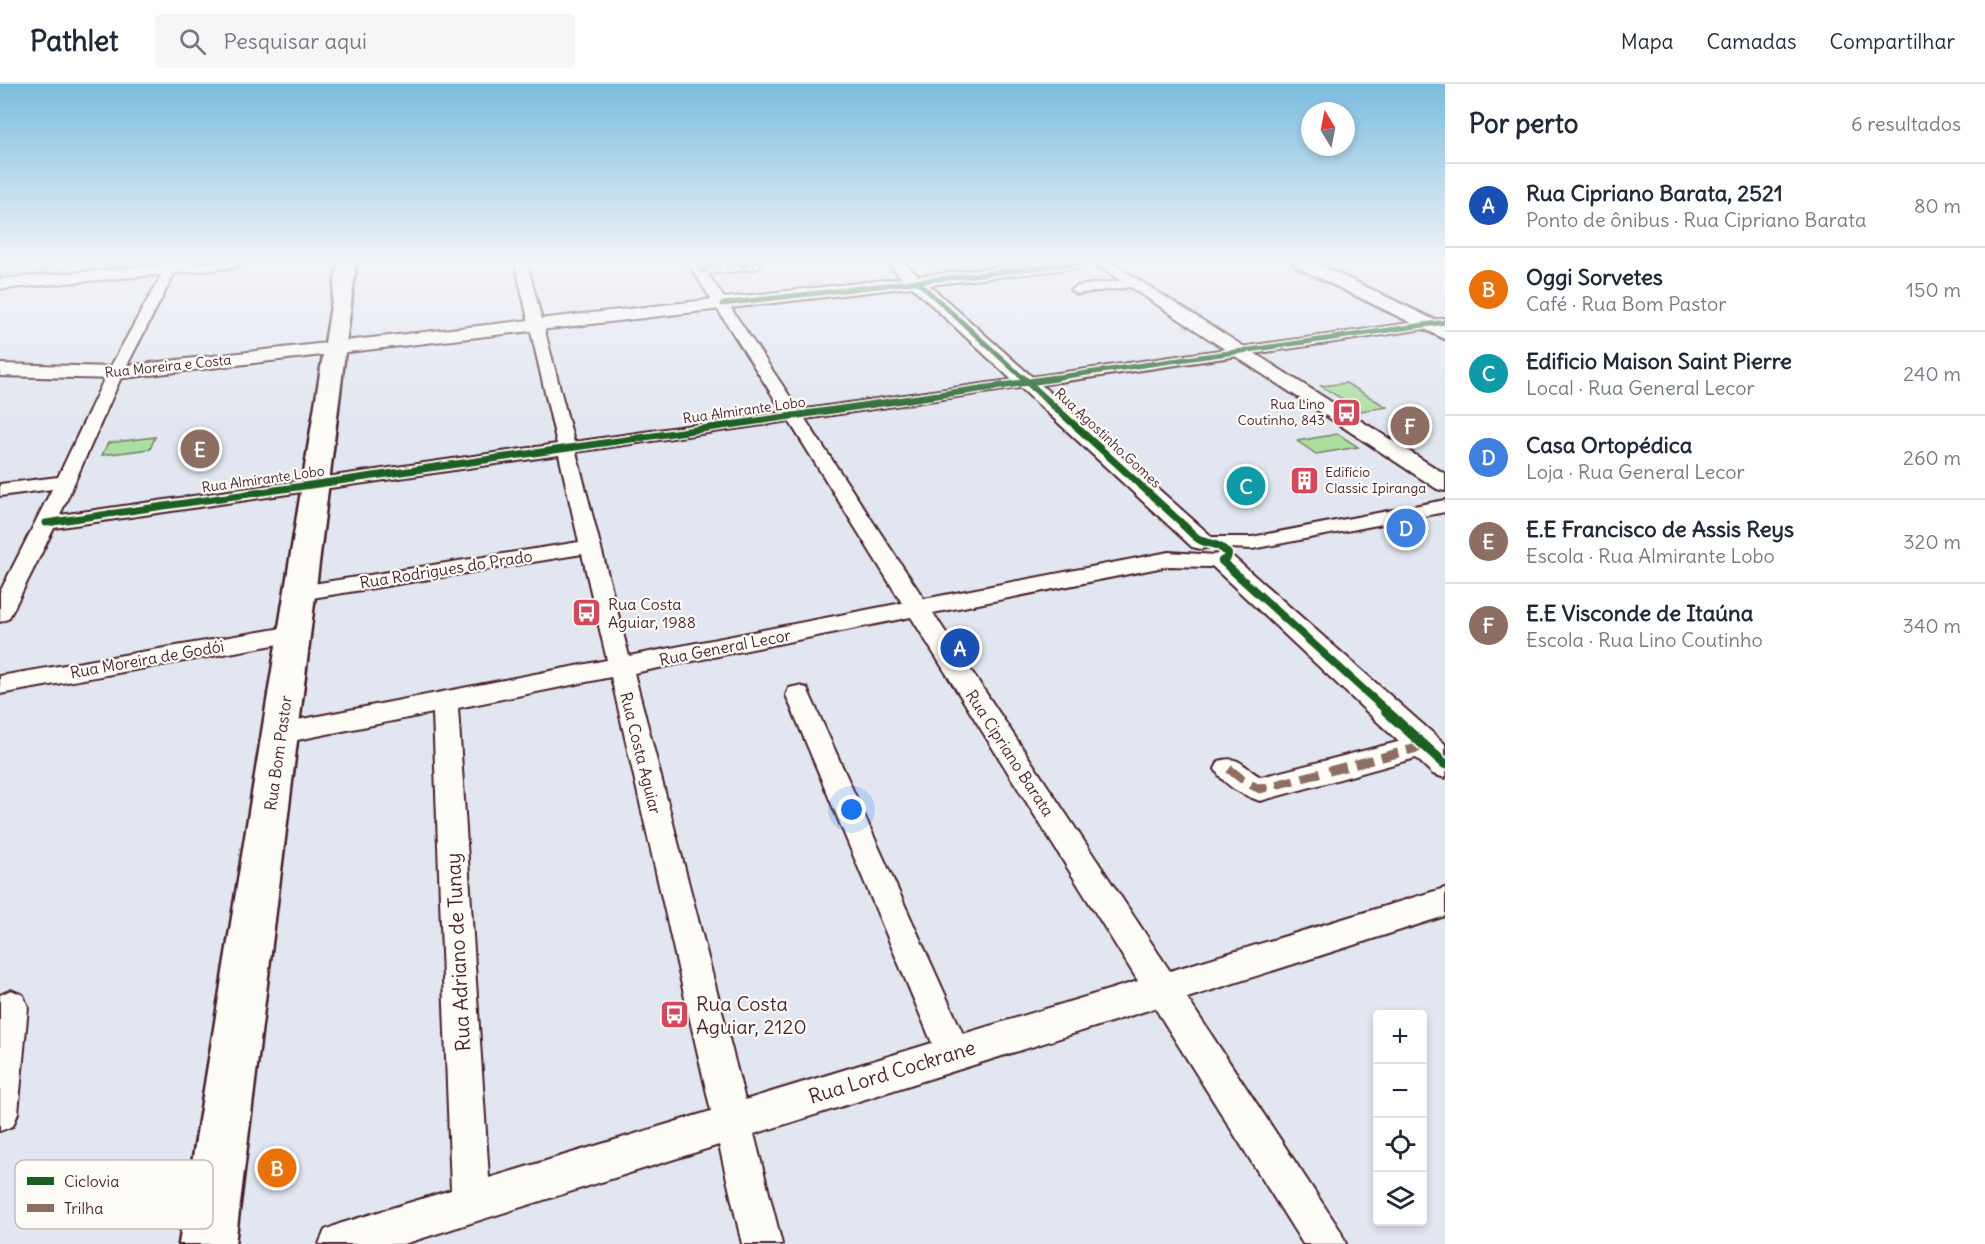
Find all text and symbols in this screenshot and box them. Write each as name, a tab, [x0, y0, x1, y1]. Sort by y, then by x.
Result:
search box	[155, 14, 575, 68]
text: Pathlet	[30, 23, 119, 59]
icon: search	[176, 25, 209, 58]
text: Pesquisar aqui	[224, 27, 367, 55]
text: Mapa	[1621, 28, 1674, 55]
text: Camadas	[1707, 28, 1796, 55]
text: Compartilhar	[1829, 28, 1955, 55]
north arrow	[1301, 102, 1355, 156]
text: Por perto	[1469, 107, 1578, 140]
text: 6 resultados	[1851, 111, 1961, 136]
text: Rua Cipriano Barata, 2521	[1526, 179, 1783, 207]
text: A	[1482, 193, 1495, 218]
text: 80 m	[1914, 193, 1961, 218]
text: Ponto de ônibus · Rua Cipriano Barata	[1526, 207, 1866, 232]
text: Oggi Sorvetes	[1526, 263, 1663, 291]
text: B	[1482, 277, 1495, 302]
text: 150 m	[1906, 277, 1961, 302]
text: Café · Rua Bom Pastor	[1526, 291, 1726, 316]
text: Edificio Maison Saint Pierre	[1526, 347, 1792, 375]
street label: Rua Moreira e Costa	[104, 350, 232, 382]
text: C	[1482, 361, 1495, 386]
text: 240 m	[1903, 361, 1961, 386]
text: Local · Rua General Lecor	[1526, 375, 1755, 400]
street label: Rua Agostinho Gomes	[1051, 384, 1165, 492]
street label: Rua Almirante Lobo	[681, 392, 807, 428]
place label: Rua Lino Coutinho, 843	[1238, 395, 1325, 429]
bus stop icon: Rua Lino Coutinho, 843	[1330, 396, 1362, 428]
pin: F	[1390, 404, 1430, 448]
pin: E	[180, 426, 220, 472]
text: Casa Ortopédica	[1526, 431, 1692, 459]
text: D	[1481, 445, 1496, 470]
text: 260 m	[1903, 445, 1961, 470]
text: Loja · Rua General Lecor	[1526, 459, 1745, 484]
street label: Rua Almirante Lobo	[200, 461, 326, 497]
place label: Edifício Classic Ipiranga	[1325, 463, 1426, 497]
pin: C	[1226, 464, 1266, 508]
building icon: Edifício Classic Ipiranga	[1288, 464, 1320, 496]
pin: D	[1386, 506, 1426, 550]
text: E.E Francisco de Assis Reys	[1526, 515, 1794, 543]
text: E	[1483, 529, 1494, 554]
text: 320 m	[1903, 529, 1961, 554]
text: Escola · Rua Almirante Lobo	[1526, 543, 1775, 568]
street label: Rua Rodrigues do Prado	[358, 545, 534, 593]
place label: Rua Costa Aguiar, 1988	[608, 594, 696, 632]
bus stop icon: Rua Costa Aguiar, 1988	[571, 597, 603, 629]
text: E.E Visconde de Itaúna	[1526, 599, 1753, 627]
text: F	[1483, 613, 1494, 638]
text: 340 m	[1903, 613, 1961, 638]
street label: Rua General Lecor	[658, 624, 793, 670]
pin: A	[940, 626, 980, 670]
text: Escola · Rua Lino Coutinho	[1526, 627, 1763, 652]
street label: Rua Moreira de Godói	[68, 636, 226, 682]
street label: Rua Cipriano Barata	[962, 686, 1058, 820]
street label: Rua Costa Aguiar	[616, 690, 666, 817]
street label: Rua Bom Pastor	[260, 694, 296, 812]
your location	[837, 795, 866, 824]
street label: Rua Adriano de Tunay	[440, 852, 475, 1052]
place label: Rua Costa Aguiar, 2120	[696, 991, 807, 1039]
bus stop icon: Rua Costa Aguiar, 2120	[659, 999, 691, 1031]
map controls	[1373, 1010, 1427, 1226]
button: +	[1373, 1010, 1427, 1064]
street label: Rua Lord Cockrane	[805, 1034, 978, 1109]
button: −	[1373, 1064, 1427, 1118]
button: locate	[1373, 1118, 1427, 1172]
pin: B	[258, 1146, 296, 1190]
legend	[15, 1160, 213, 1229]
text: Ciclovia	[64, 1171, 119, 1191]
button: layers	[1373, 1172, 1427, 1226]
text: Trilha	[64, 1198, 103, 1218]

